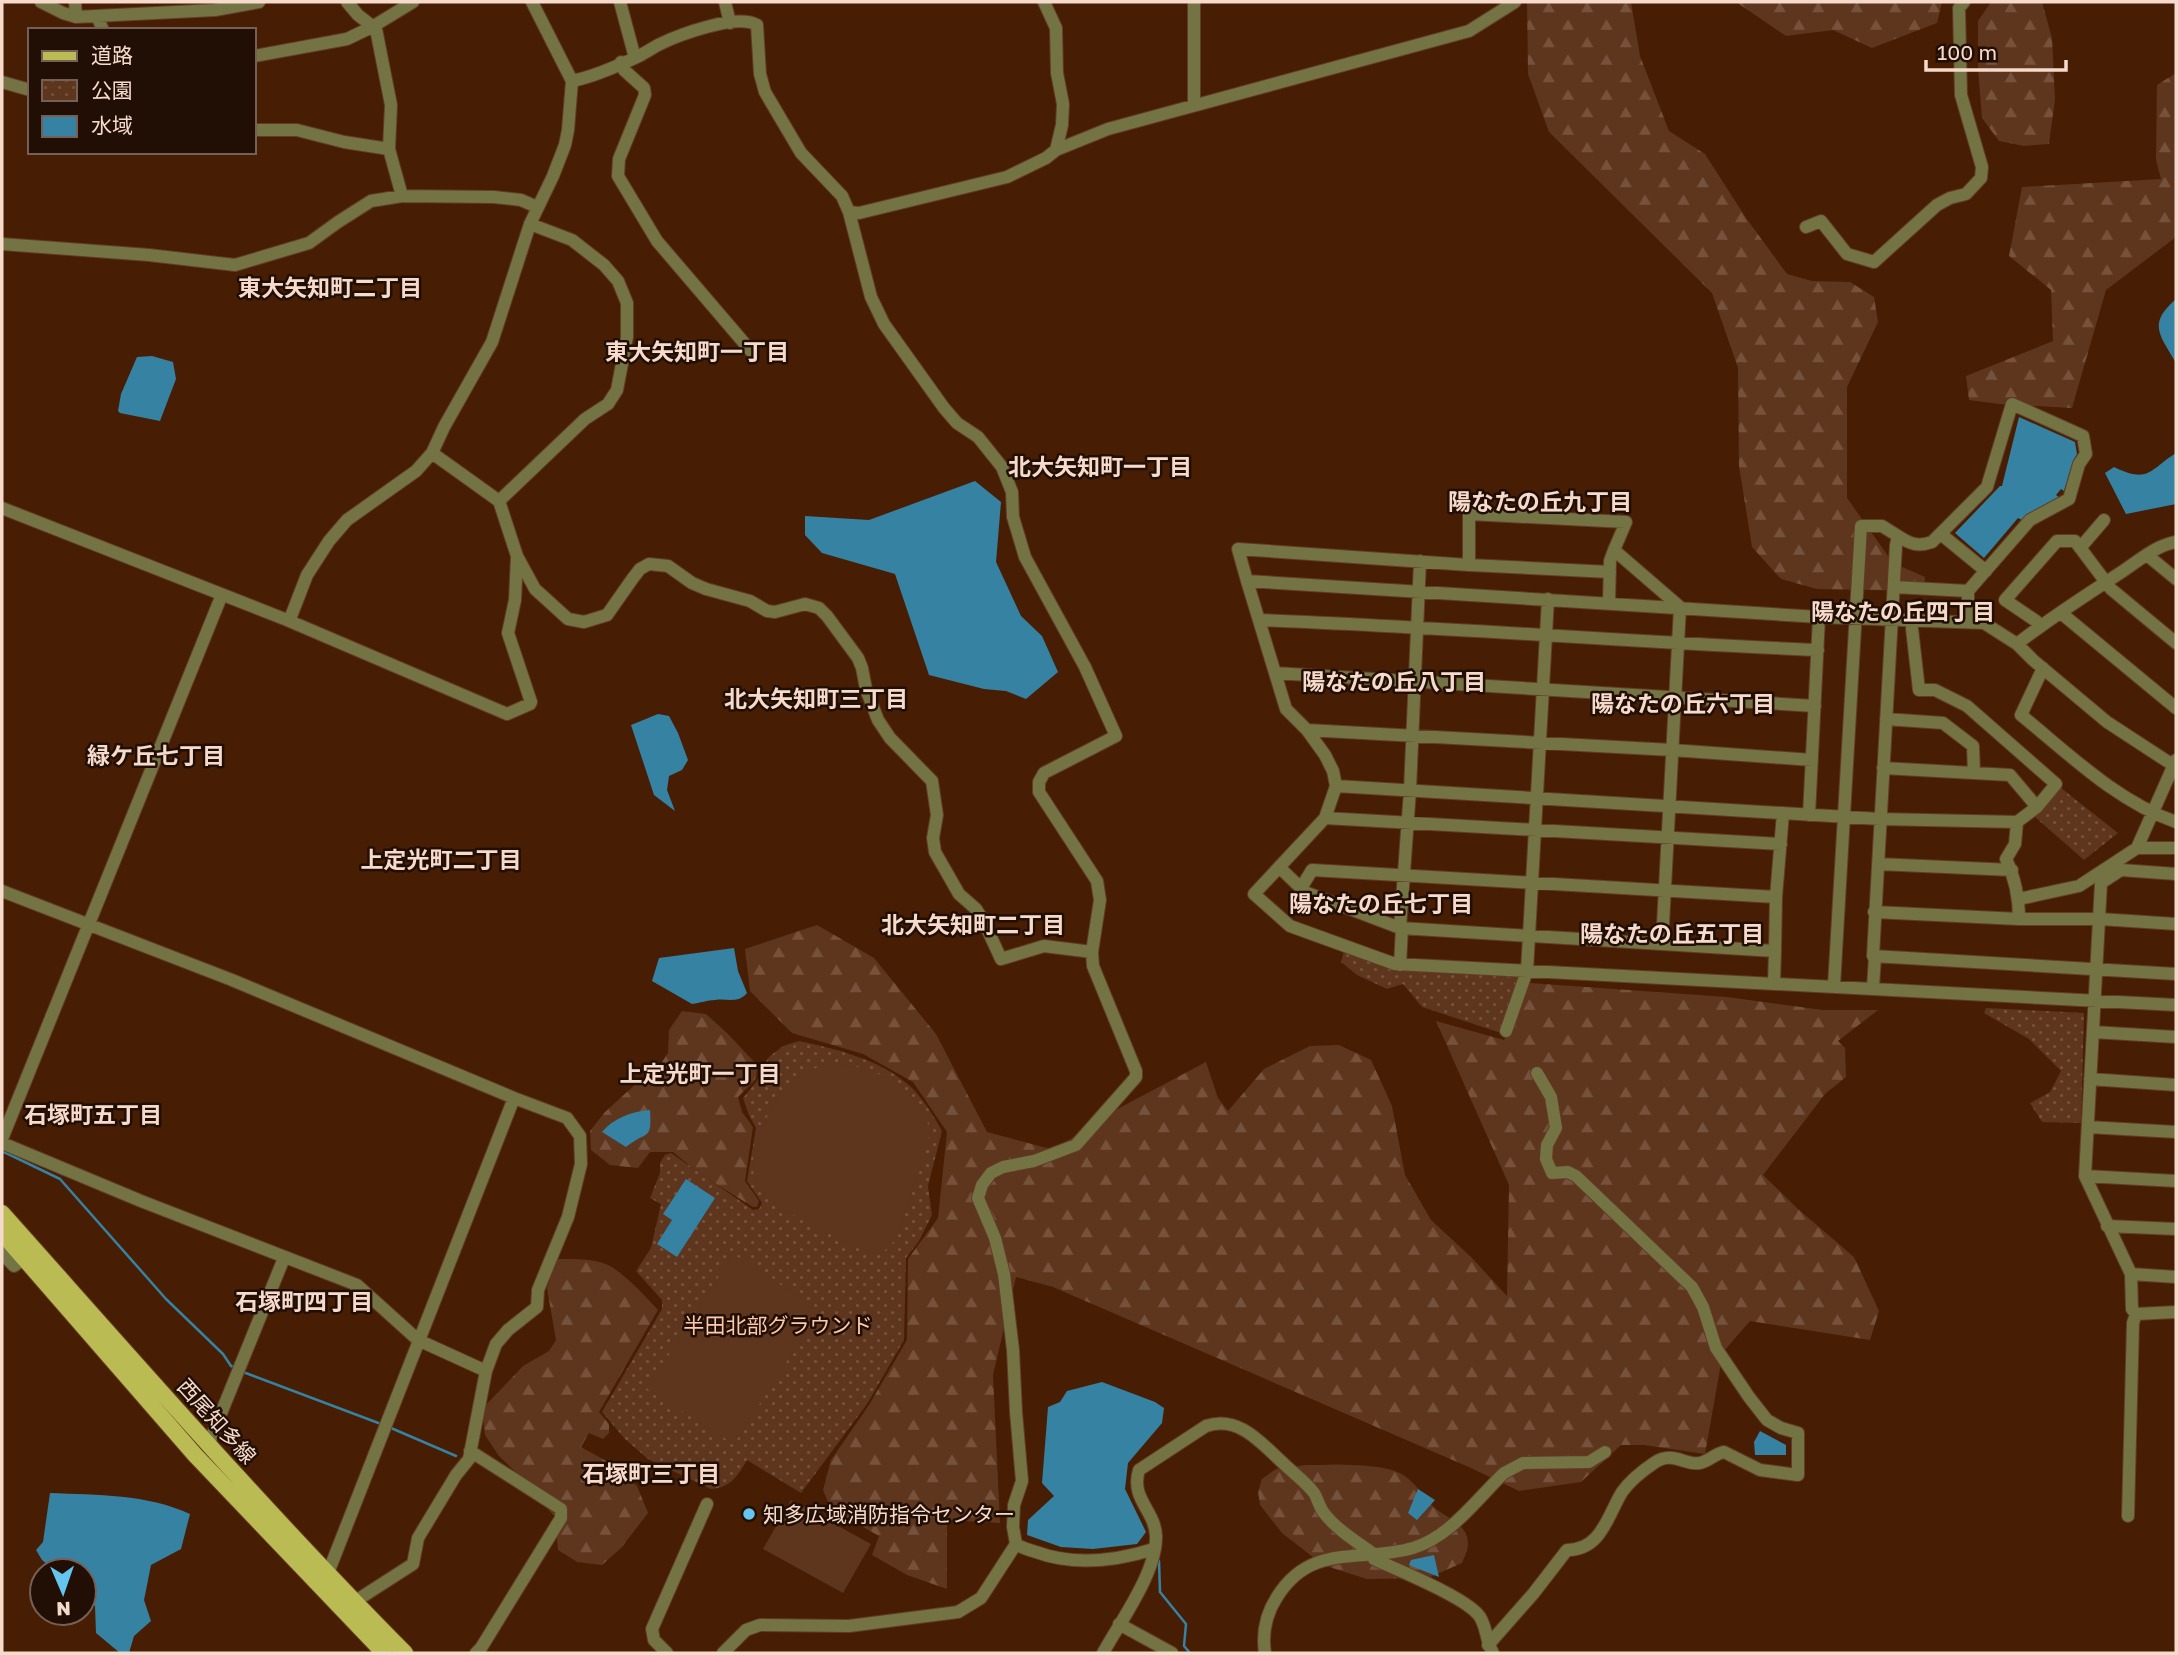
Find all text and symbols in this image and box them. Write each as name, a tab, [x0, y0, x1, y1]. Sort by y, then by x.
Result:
legend	[28, 28, 256, 154]
scale bar	[1926, 28, 2066, 72]
text: 100 m	[1937, 39, 1997, 65]
text: 道路	[91, 42, 133, 68]
text: 公園	[91, 77, 133, 103]
text: 水域	[91, 112, 133, 138]
district label: 東大矢知町二丁目	[238, 273, 422, 301]
district label: 東大矢知町一丁目	[605, 337, 789, 365]
district label: 北大矢知町一丁目	[1008, 452, 1192, 480]
district label: 陽なたの丘九丁目	[1448, 487, 1632, 515]
district label: 陽なたの丘四丁目	[1811, 597, 1995, 625]
district label: 陽なたの丘八丁目	[1302, 667, 1486, 695]
district label: 北大矢知町三丁目	[724, 684, 908, 712]
district label: 陽なたの丘六丁目	[1591, 689, 1775, 717]
district label: 緑ケ丘七丁目	[87, 741, 225, 769]
district label: 上定光町二丁目	[361, 845, 522, 873]
district label: 陽なたの丘七丁目	[1289, 889, 1473, 917]
district label: 北大矢知町二丁目	[881, 910, 1065, 938]
district label: 陽なたの丘五丁目	[1580, 919, 1764, 947]
district label: 上定光町一丁目	[620, 1059, 781, 1087]
district label: 石塚町五丁目	[24, 1100, 162, 1128]
district label: 石塚町四丁目	[235, 1287, 373, 1315]
park label: 半田北部グラウンド	[684, 1312, 873, 1338]
street label: 西尾知多線	[172, 1373, 262, 1469]
district label: 石塚町三丁目	[582, 1459, 720, 1487]
place label: 知多広域消防指令センター	[763, 1501, 1015, 1527]
marker: 知多広域消防指令センター	[741, 1506, 757, 1522]
north arrow	[28, 1557, 98, 1627]
text: N	[56, 1598, 71, 1621]

